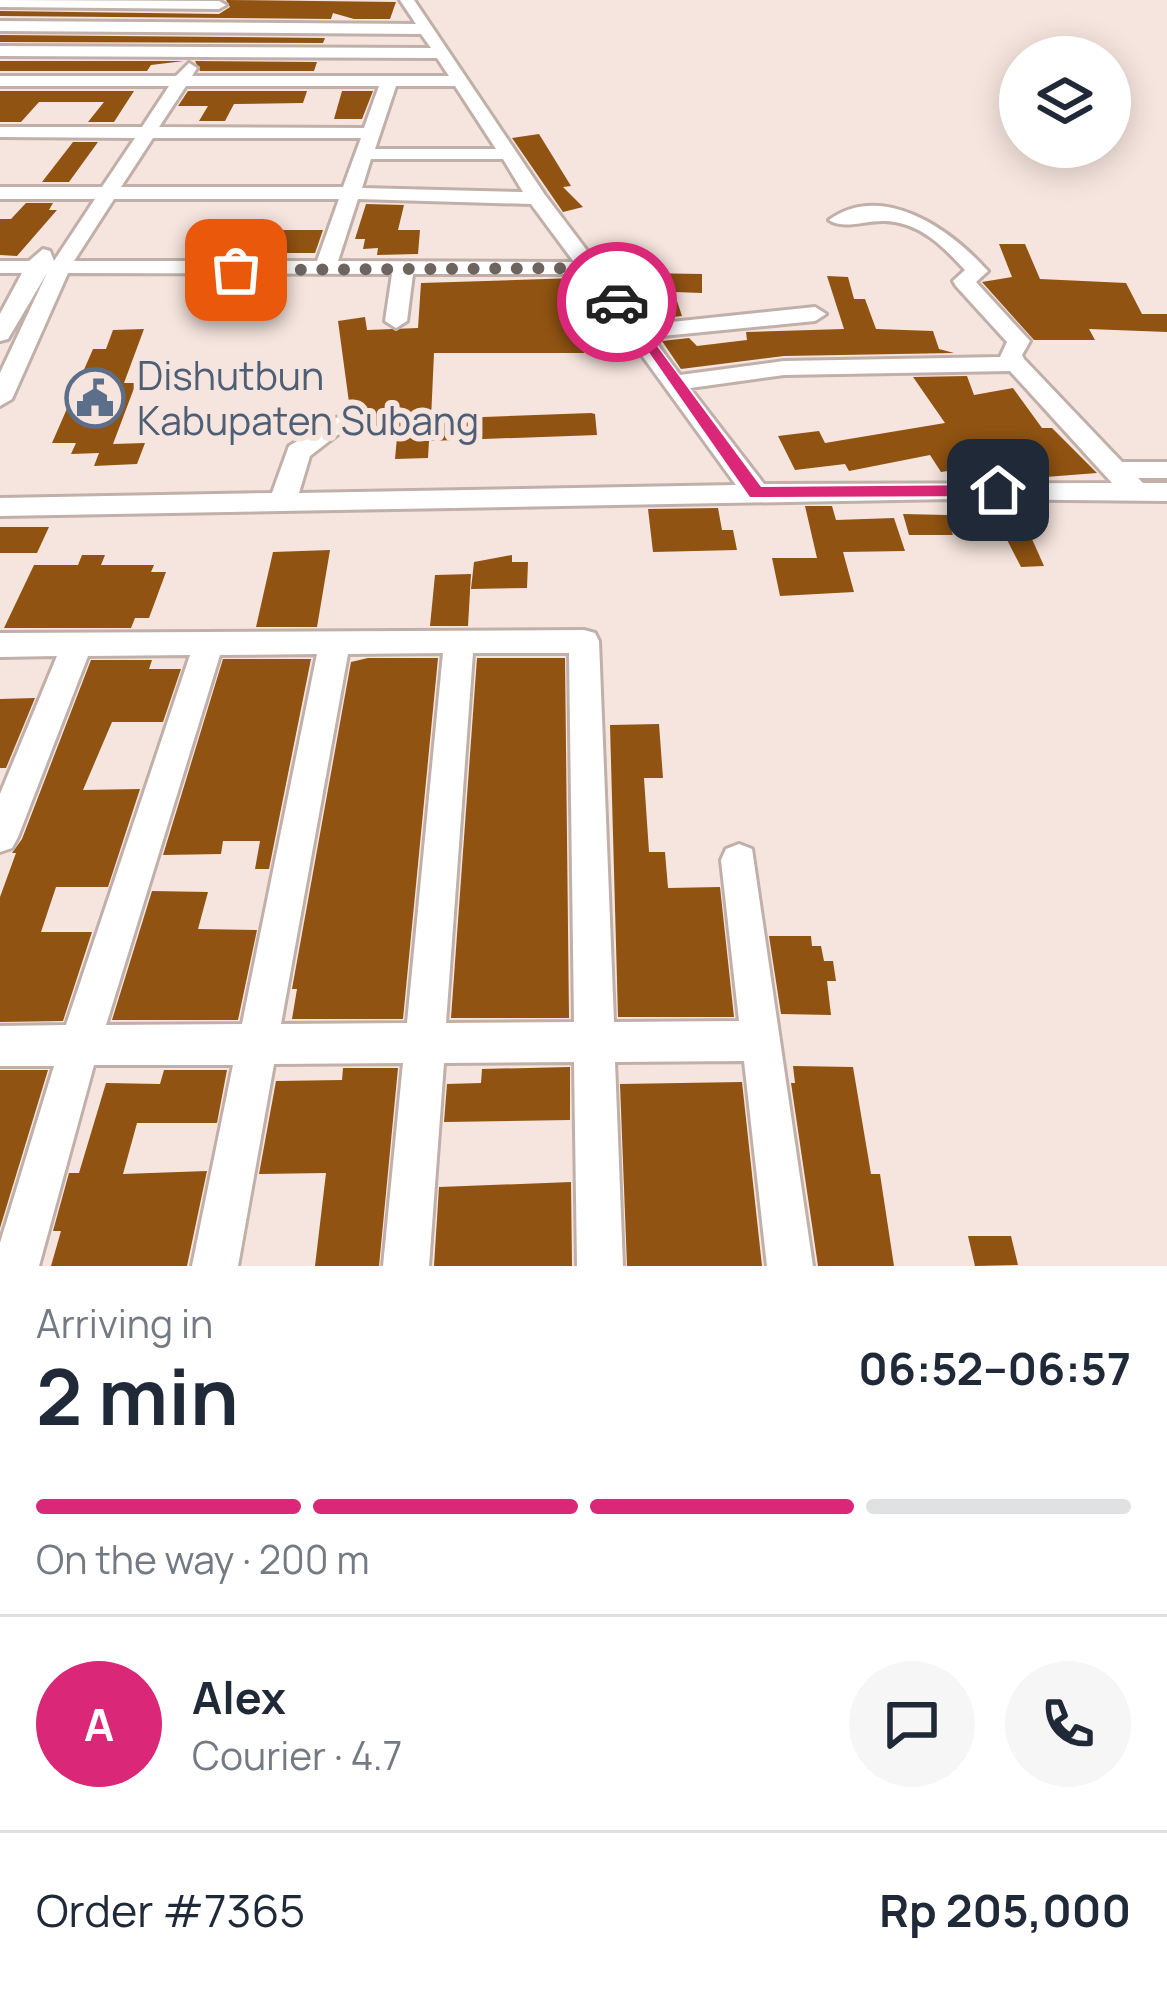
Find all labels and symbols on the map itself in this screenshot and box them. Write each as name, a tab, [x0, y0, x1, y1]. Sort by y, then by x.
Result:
pin	[185, 219, 287, 321]
courier	[557, 242, 677, 362]
place label: Dishutbun Kabupaten Subang	[137, 348, 479, 447]
public building icon: Dishutbun Kabupaten Subang	[64, 367, 126, 429]
pin	[947, 439, 1049, 541]

